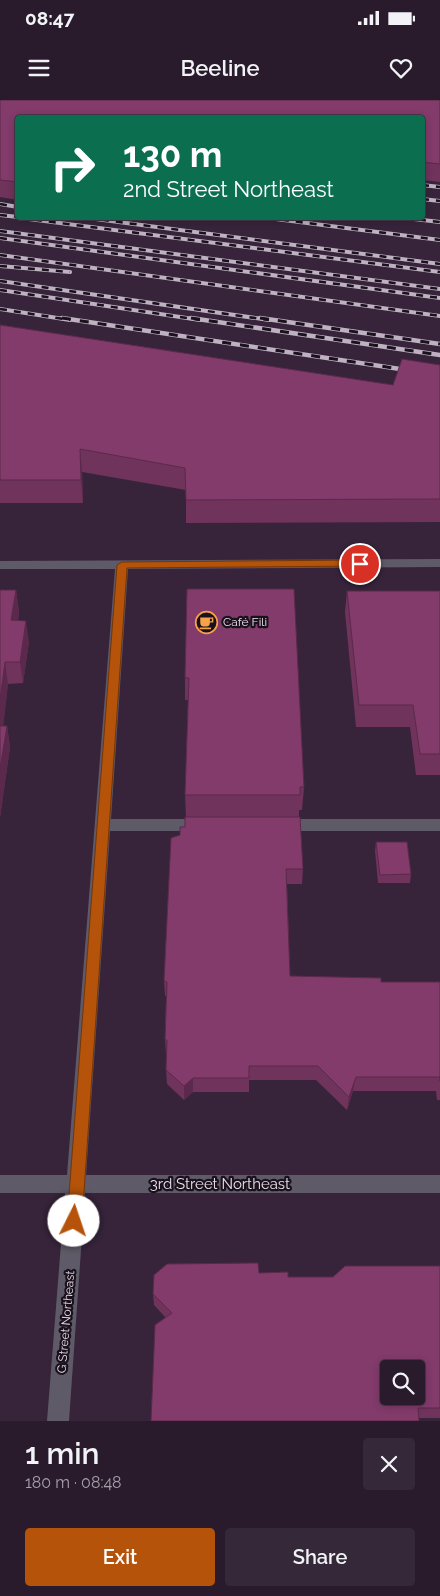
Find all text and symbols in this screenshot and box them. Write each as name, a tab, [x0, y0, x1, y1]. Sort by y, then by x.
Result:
text: 08:47	[25, 7, 74, 29]
icon: menu	[25, 54, 53, 82]
icon: heart	[387, 54, 415, 82]
text: Beeline	[180, 55, 260, 81]
text: 130 m	[123, 134, 222, 175]
icon: right	[40, 135, 105, 200]
text: 2nd Street Northeast	[123, 176, 334, 202]
pin	[339, 543, 381, 585]
icon: arrive	[346, 550, 374, 578]
cafe icon: Café Fili	[195, 610, 219, 634]
place label: Café Fili	[223, 615, 267, 629]
street label: 3rd Street Northeast	[150, 1175, 290, 1193]
position arrow	[47, 1194, 99, 1246]
street label: G Street Northeast	[55, 1270, 77, 1374]
map controls	[380, 1360, 425, 1405]
button: search	[380, 1360, 425, 1405]
text: 1 min	[25, 1436, 100, 1471]
button: close	[363, 1438, 415, 1490]
text: 180 m · 08:48	[25, 1473, 122, 1492]
button: Exit	[25, 1528, 215, 1586]
button: Share	[225, 1528, 415, 1586]

